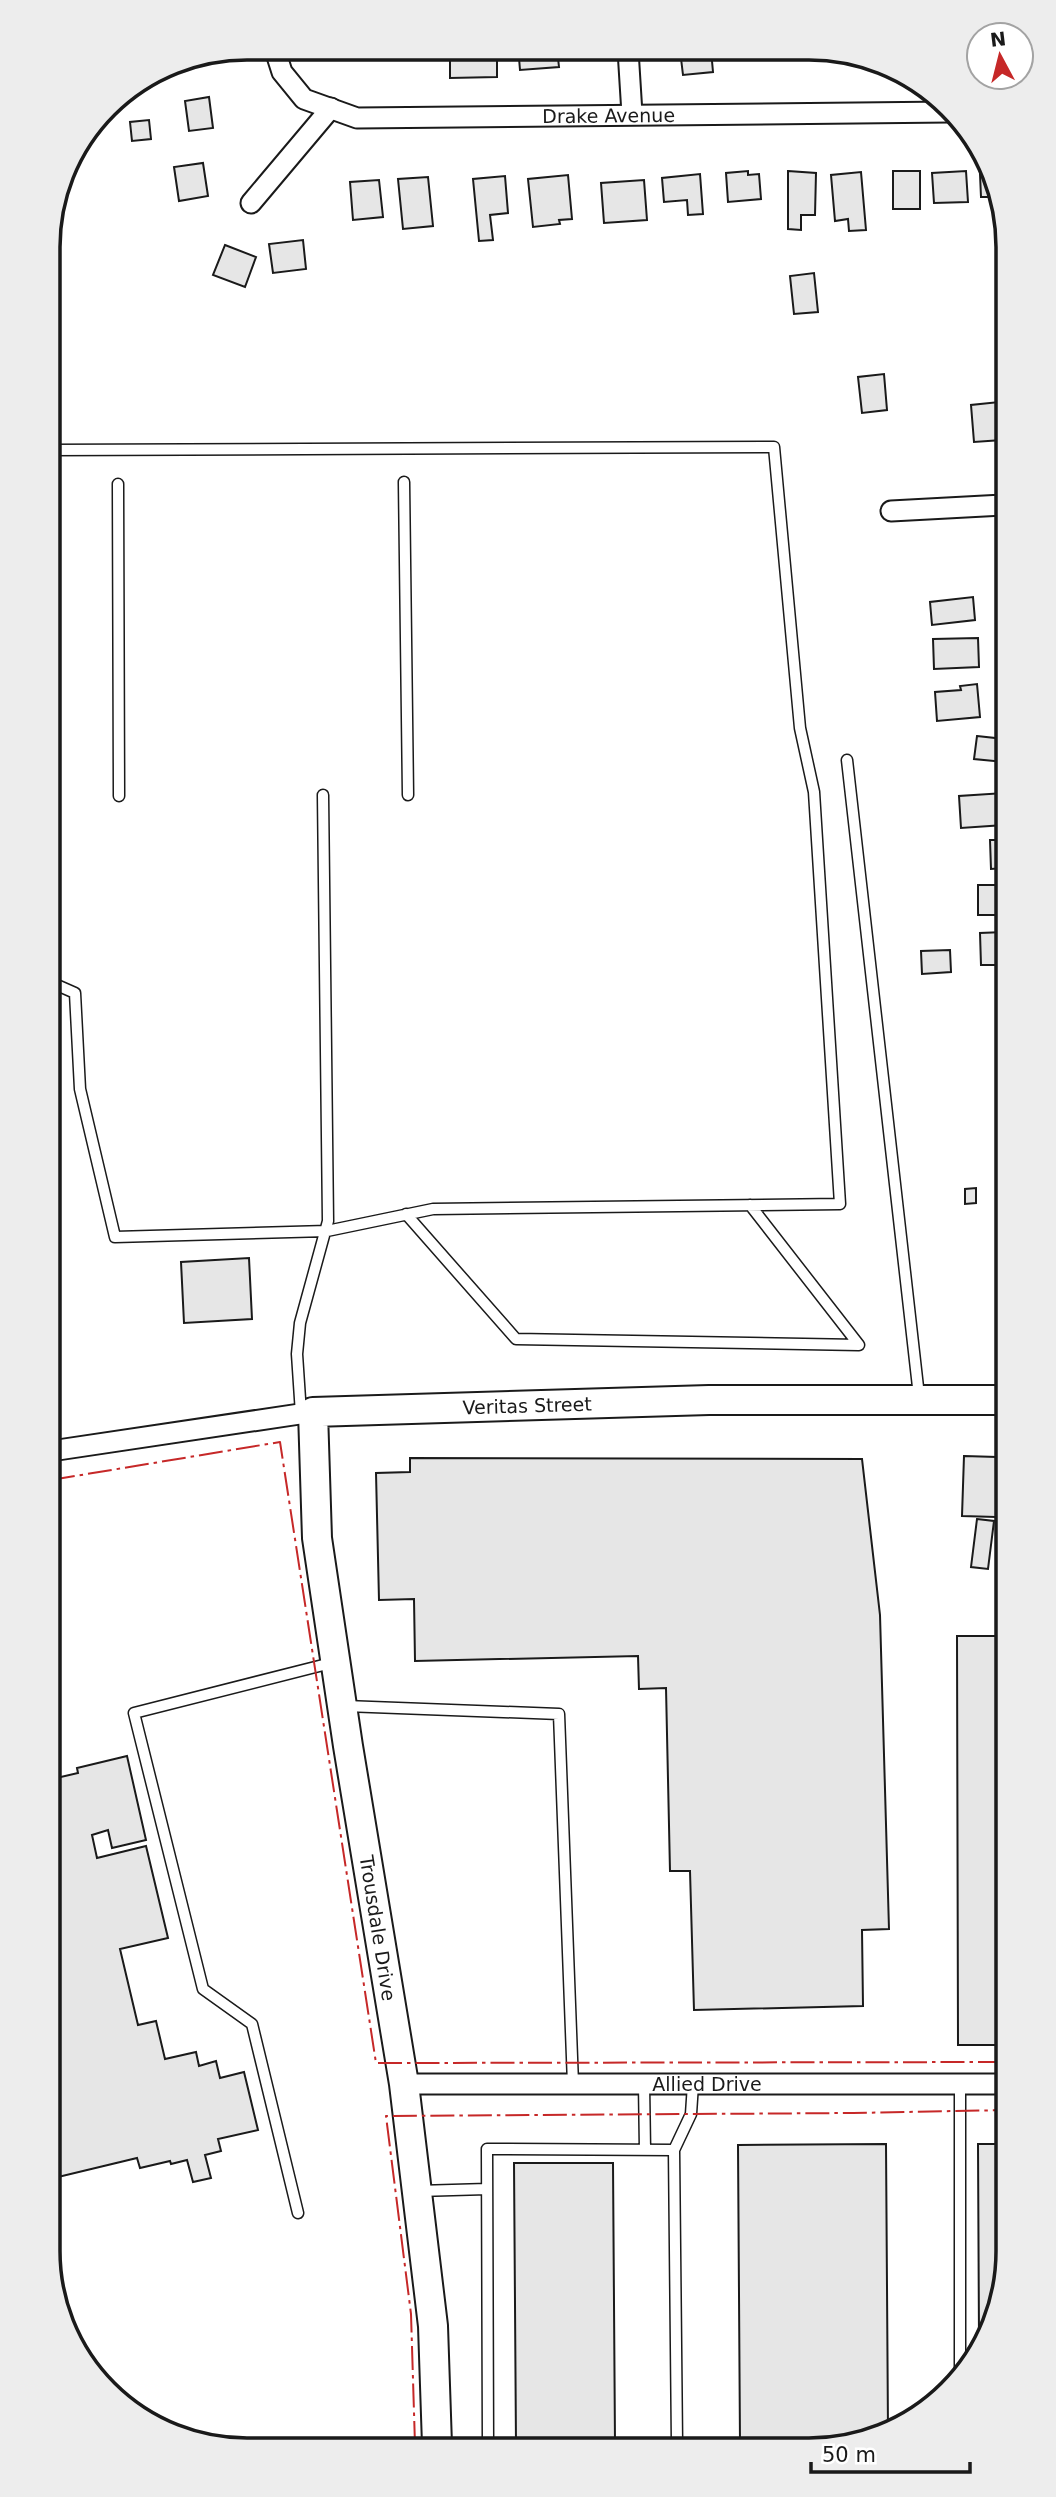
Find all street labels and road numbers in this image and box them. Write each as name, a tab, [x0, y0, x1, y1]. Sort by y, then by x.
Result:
street label: Drake Avenue	[542, 104, 675, 127]
street label: Veritas Street	[462, 1393, 592, 1418]
street label: Trousdale Drive	[355, 1853, 400, 2002]
street label: Allied Drive	[652, 2073, 762, 2095]

